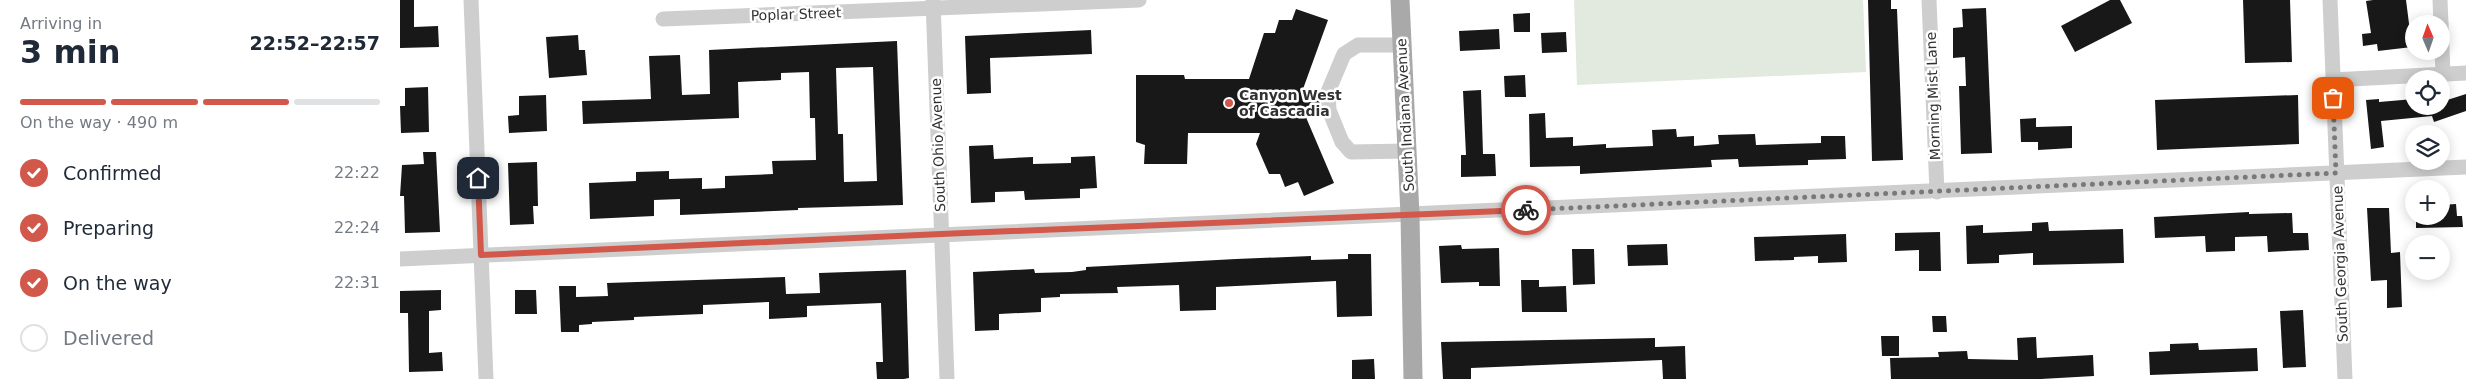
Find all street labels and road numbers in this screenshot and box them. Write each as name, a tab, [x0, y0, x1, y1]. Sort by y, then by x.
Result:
street label: Poplar Street	[750, 4, 842, 24]
street label: Morning Mist Lane	[1923, 32, 1943, 160]
street label: South Indiana Avenue	[1393, 38, 1417, 192]
street label: South Ohio Avenue	[928, 78, 948, 212]
street label: South Georgia Avenue	[2329, 186, 2351, 342]

